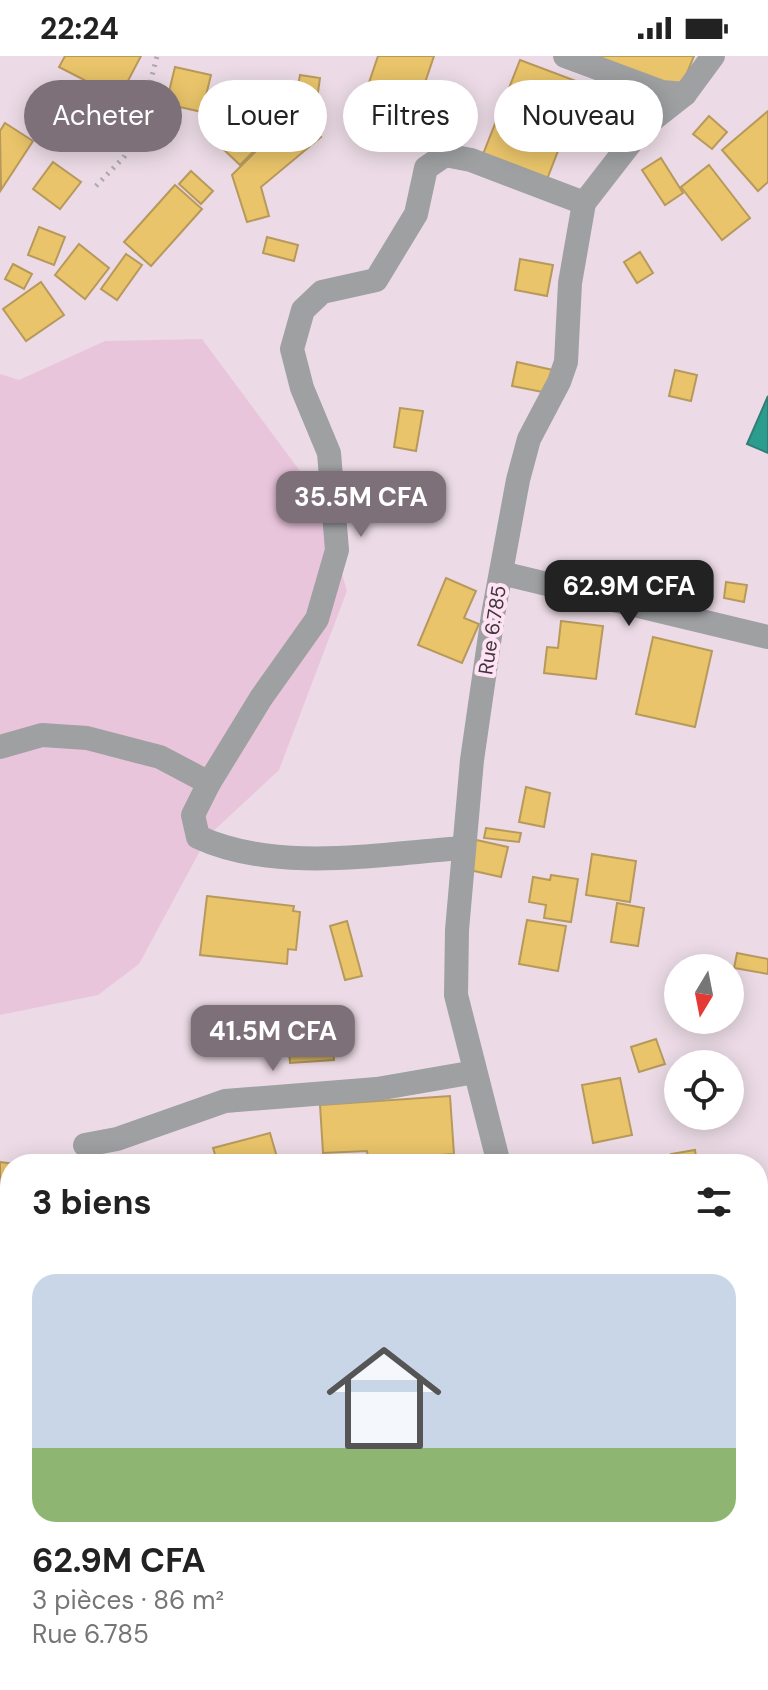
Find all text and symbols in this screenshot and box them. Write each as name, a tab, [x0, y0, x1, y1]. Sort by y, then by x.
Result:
text: 22:24	[40, 9, 119, 48]
chip: Acheter	[24, 80, 182, 152]
chip: Louer	[198, 80, 327, 152]
chip: Filtres	[343, 80, 478, 152]
chip: Nouveau	[494, 80, 663, 152]
pin: 35.5M CFA	[269, 471, 453, 539]
text: 35.5M CFA	[294, 480, 428, 514]
pin: 62.9M CFA	[537, 560, 721, 628]
text: 62.9M CFA	[563, 569, 695, 603]
street label: Rue 6.785	[472, 584, 512, 676]
north arrow	[664, 954, 744, 1034]
map controls	[664, 954, 744, 1130]
pin: 41.5M CFA	[181, 1005, 365, 1073]
text: 41.5M CFA	[209, 1014, 337, 1048]
button: locate	[664, 1050, 744, 1130]
text: 3 biens	[32, 1180, 152, 1225]
icon: filters	[692, 1180, 736, 1224]
icon: home	[312, 1326, 456, 1470]
text: 62.9M CFA	[32, 1538, 206, 1583]
text: 3 pièces · 86 m²	[32, 1583, 224, 1617]
text: Rue 6.785	[32, 1617, 149, 1651]

